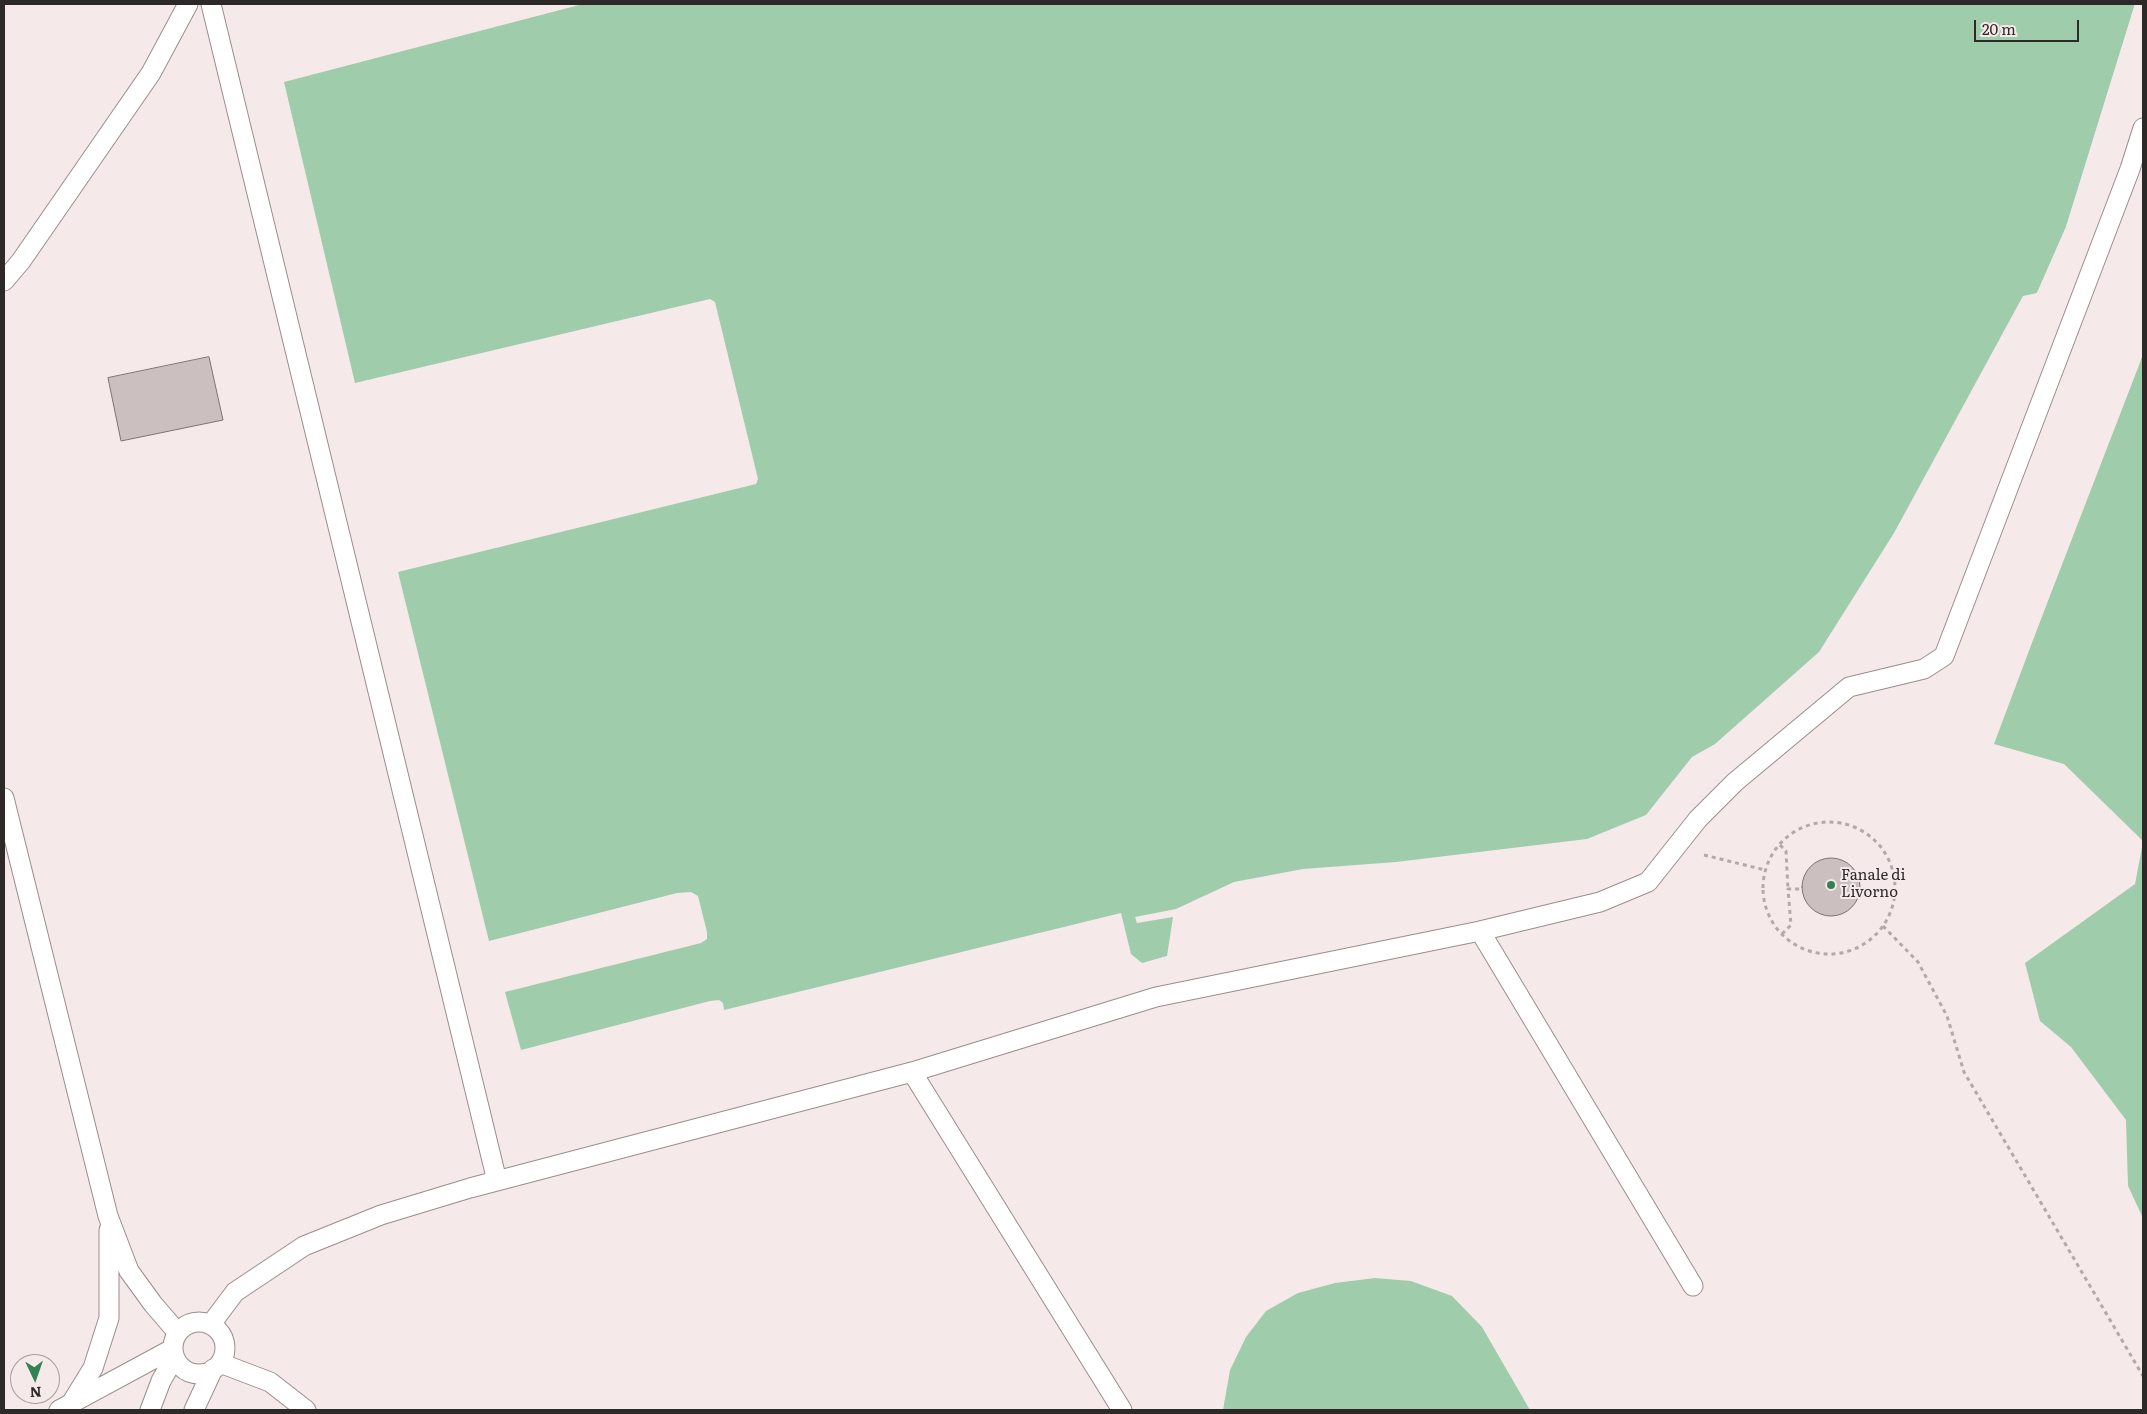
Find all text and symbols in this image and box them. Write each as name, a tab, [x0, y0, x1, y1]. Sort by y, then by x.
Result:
scale bar	[1977, 10, 2082, 42]
text: 20 m	[1982, 17, 2016, 40]
place label: Fanale di Livorno	[1841, 867, 1905, 902]
marker: Fanale di Livorno	[1825, 879, 1837, 891]
north arrow	[10, 1354, 60, 1404]
text: N	[29, 1383, 42, 1403]

